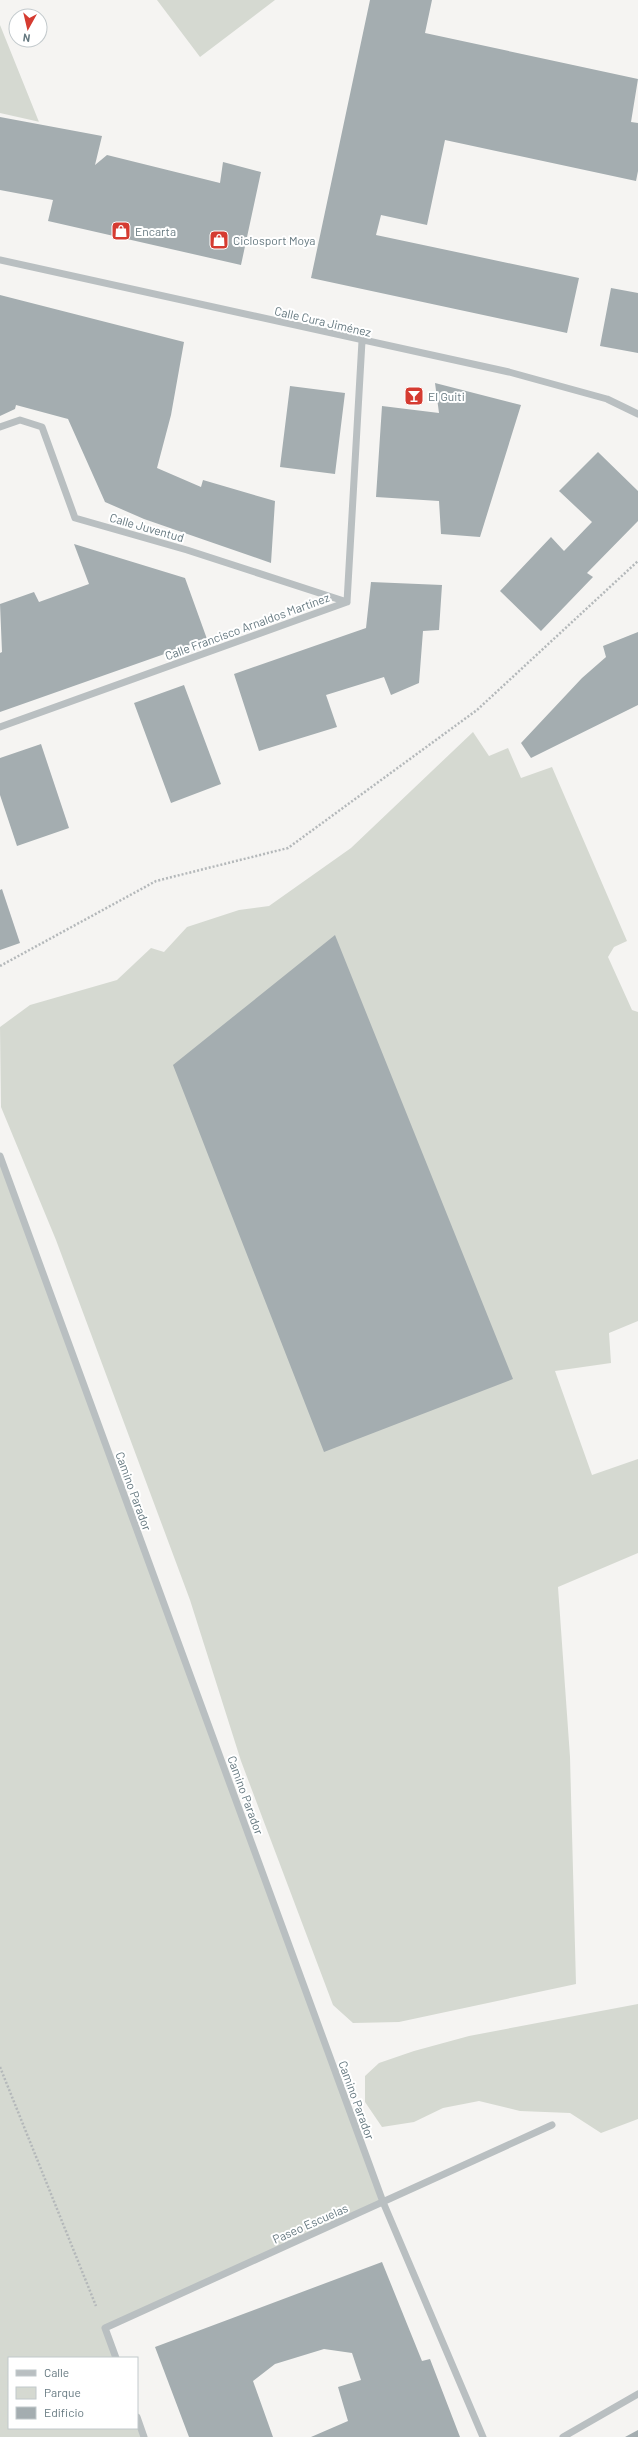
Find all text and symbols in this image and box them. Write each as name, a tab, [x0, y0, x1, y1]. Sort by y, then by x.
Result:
north arrow	[8, 8, 48, 48]
text: N	[22, 31, 31, 45]
shop icon: Encarta	[110, 220, 132, 242]
place label: Encarta	[135, 224, 176, 238]
shop icon: Ciclosport Moya	[208, 229, 230, 251]
place label: Ciclosport Moya	[233, 233, 315, 247]
street label: Calle Cura Jiménez	[273, 303, 373, 339]
bar icon: El Guiti	[403, 385, 425, 407]
place label: El Guiti	[428, 389, 465, 403]
street label: Calle Juventud	[108, 510, 186, 544]
street label: Calle Francisco Arnaldos Martínez	[163, 590, 331, 662]
street label: Camino Parador	[113, 1450, 155, 1533]
street label: Camino Parador	[225, 1754, 267, 1837]
street label: Camino Parador	[336, 2059, 378, 2142]
street label: Paseo Escuelas	[270, 2200, 350, 2246]
legend	[8, 2357, 138, 2429]
text: Calle	[44, 2365, 69, 2379]
text: Parque	[44, 2385, 81, 2399]
text: Edificio	[44, 2405, 84, 2419]

